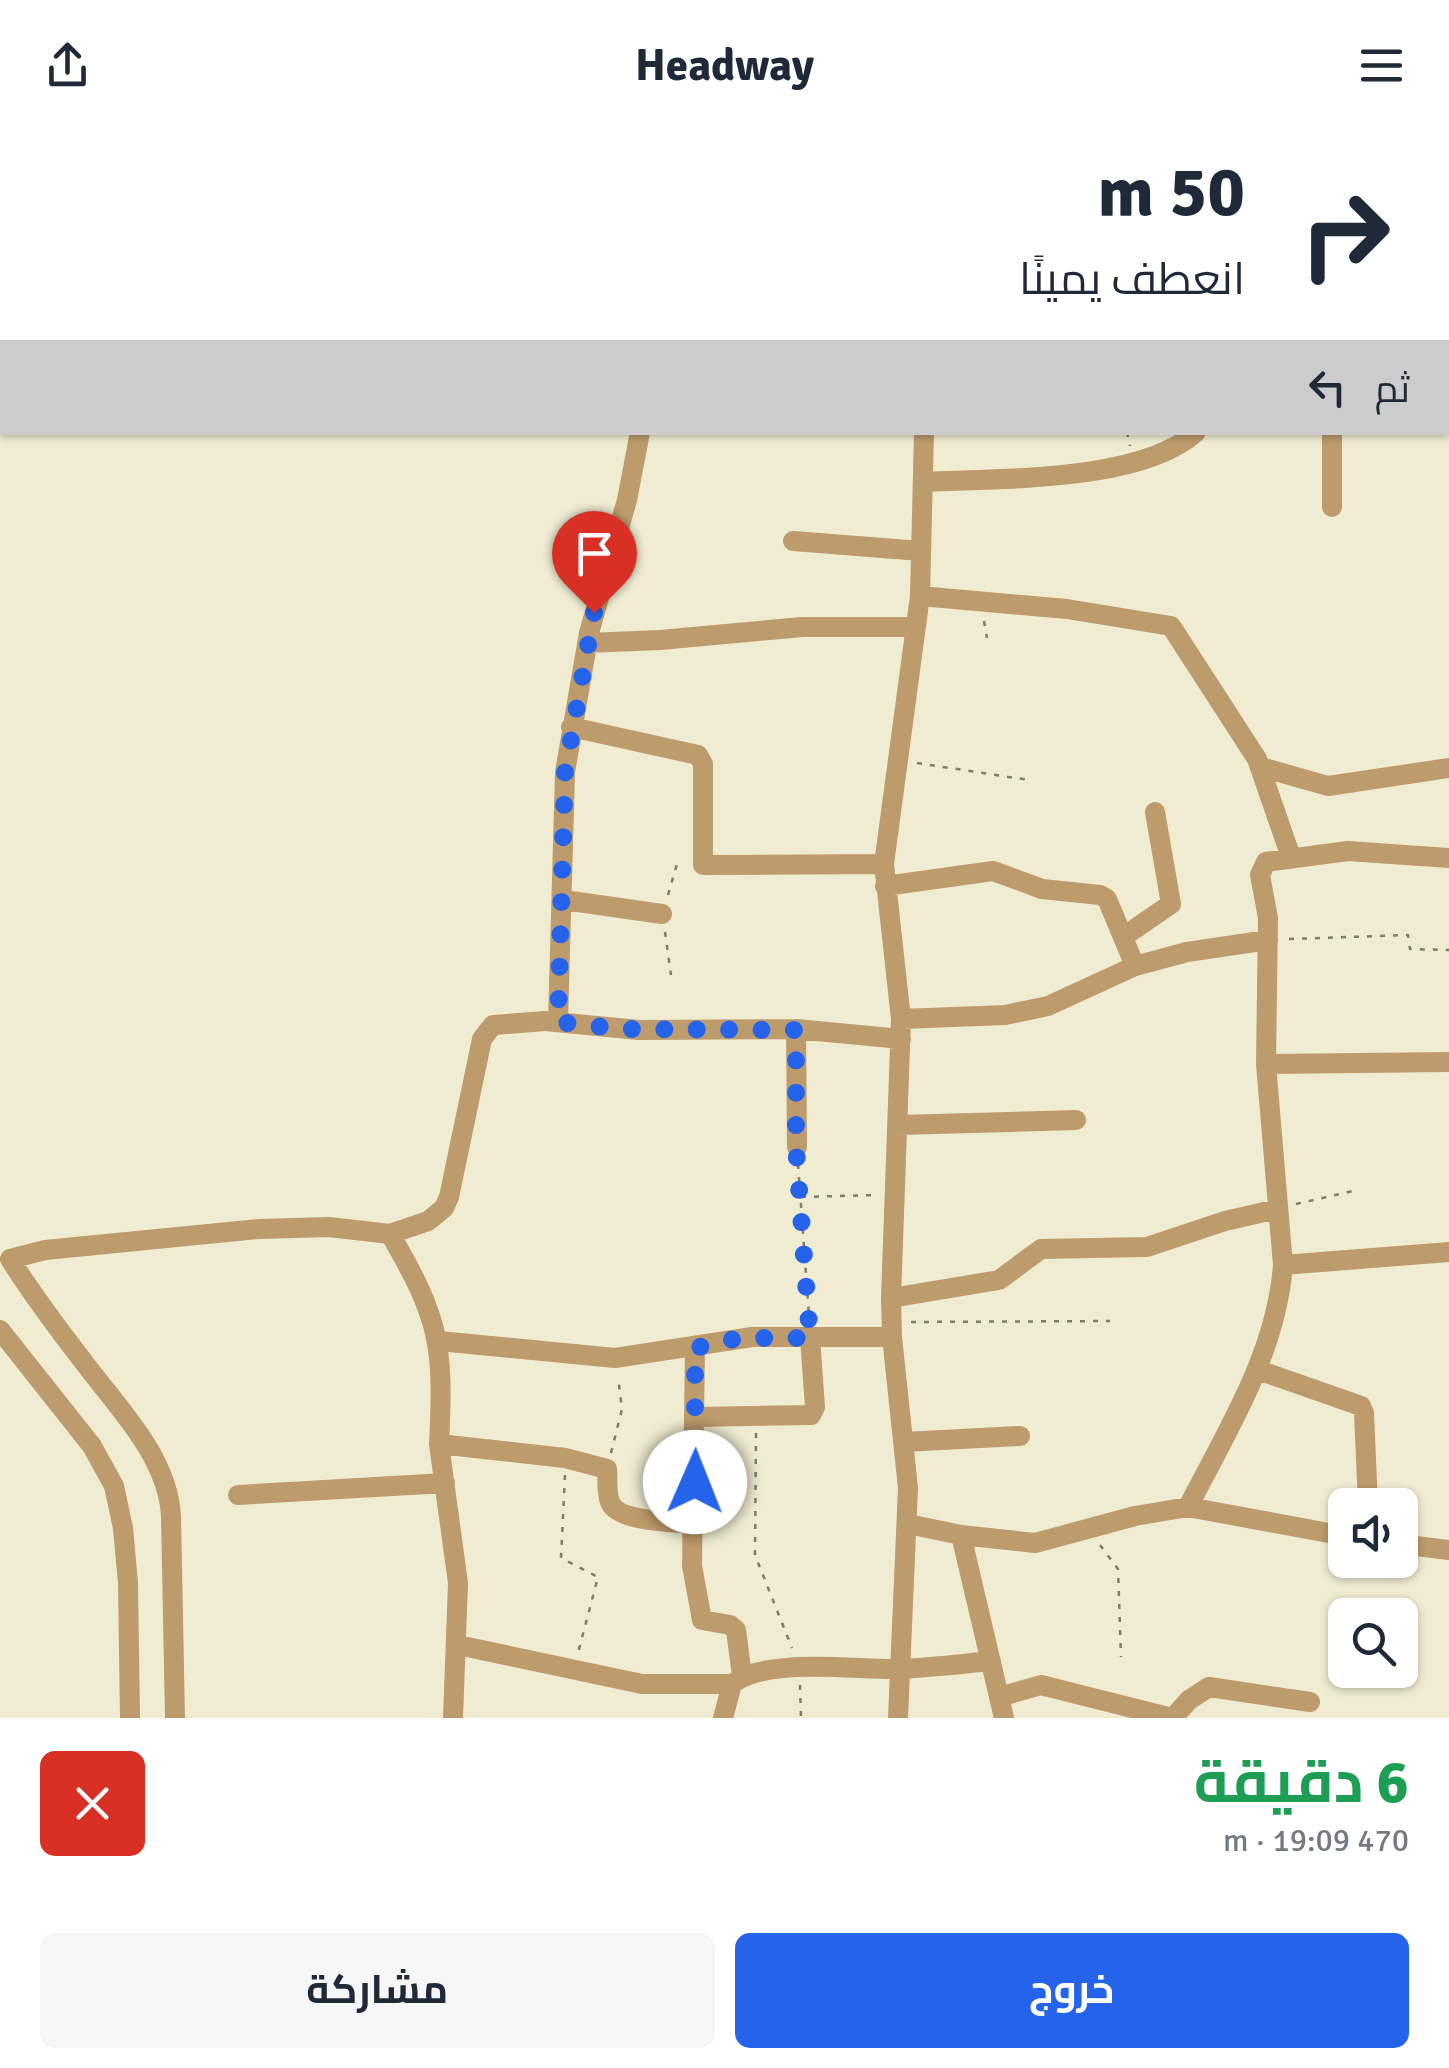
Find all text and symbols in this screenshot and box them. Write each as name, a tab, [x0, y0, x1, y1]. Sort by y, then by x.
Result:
icon: share	[40, 38, 95, 93]
text: Headway	[635, 38, 814, 93]
icon: menu	[1354, 38, 1409, 93]
text: 50 m	[1097, 149, 1245, 235]
icon: right	[1280, 170, 1410, 300]
text: انعطف يمينًا	[1019, 252, 1245, 307]
icon: left	[1300, 360, 1355, 415]
text: ثم	[1375, 366, 1410, 413]
pin	[552, 511, 637, 614]
icon: arrive	[567, 526, 622, 581]
position arrow	[643, 1430, 747, 1534]
map controls	[1328, 1488, 1418, 1688]
button: sound	[1328, 1488, 1418, 1578]
button: search	[1328, 1598, 1418, 1688]
text: 6 دقيقة	[1194, 1746, 1409, 1820]
button: close	[40, 1751, 145, 1856]
text: 470 m · 19:09	[1223, 1821, 1409, 1860]
button: مشاركة	[40, 1933, 715, 2048]
button: خروج	[735, 1933, 1409, 2048]

